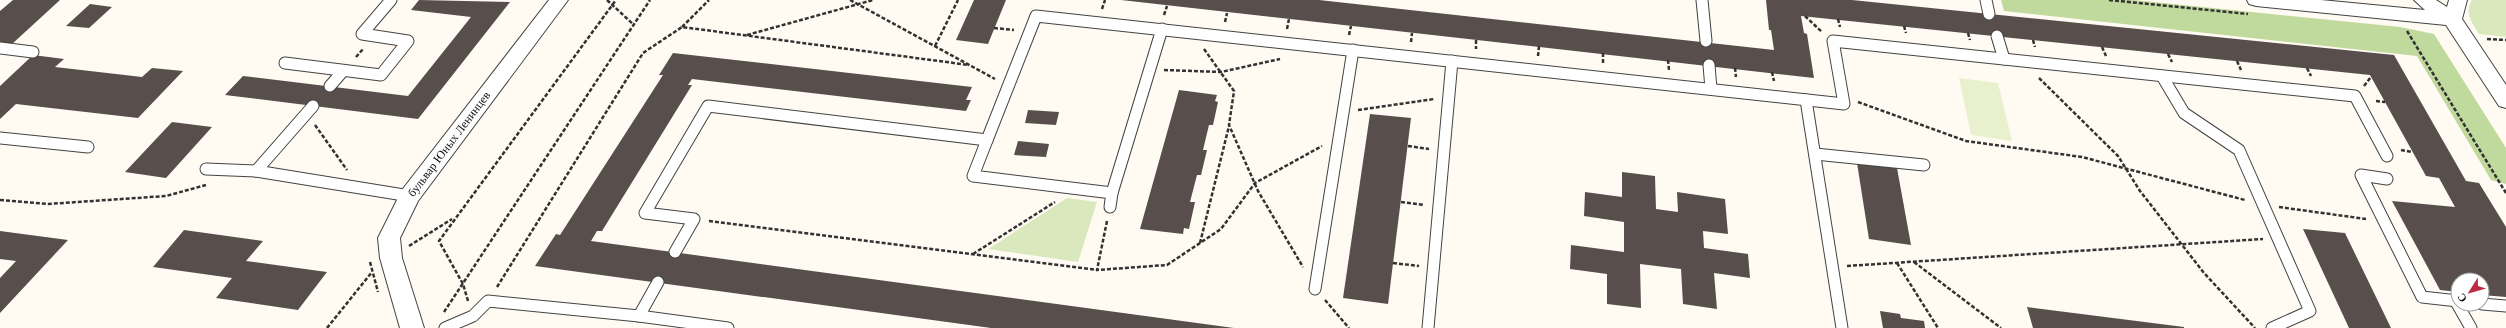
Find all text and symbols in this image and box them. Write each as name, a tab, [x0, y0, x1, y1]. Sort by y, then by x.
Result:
street label: бульвар Юных Ленинцев	[405, 88, 493, 199]
north arrow	[2450, 272, 2490, 312]
text: С	[2455, 291, 2469, 305]

